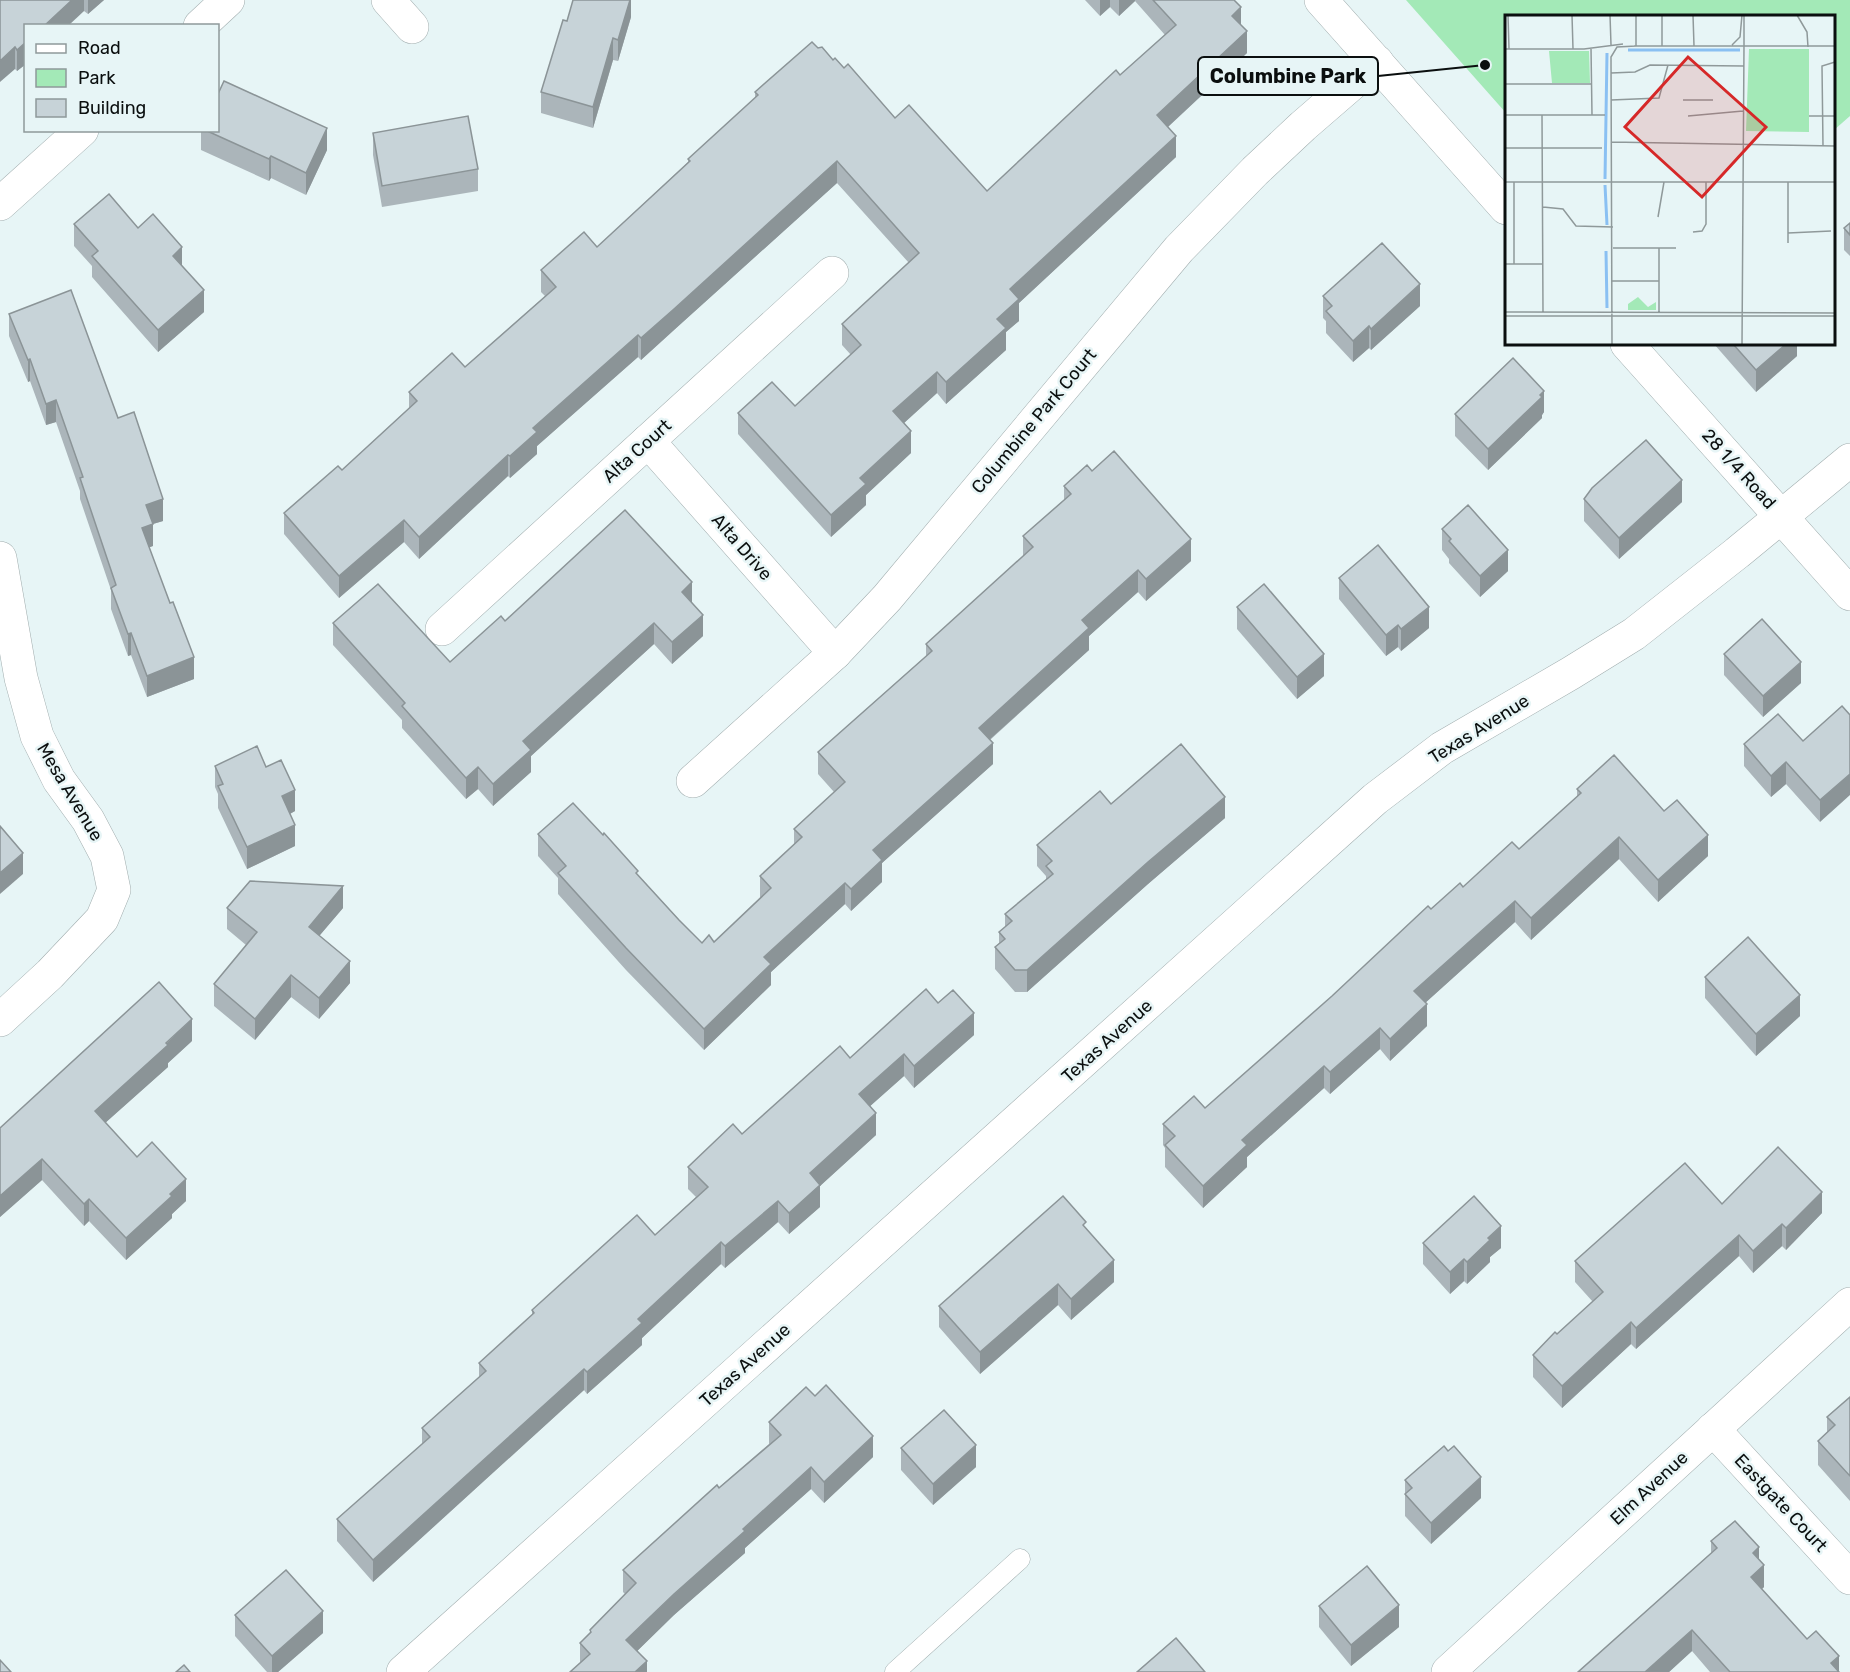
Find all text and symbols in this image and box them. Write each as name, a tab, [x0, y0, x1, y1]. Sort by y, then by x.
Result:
inset map	[1505, 15, 1835, 345]
legend	[24, 24, 219, 132]
text: Road	[78, 37, 121, 59]
callout: Columbine Park	[1198, 57, 1378, 95]
text: Columbine Park	[1210, 64, 1366, 88]
text: Park	[78, 67, 116, 89]
text: Building	[78, 97, 146, 119]
street label: Columbine Park Court	[967, 344, 1101, 498]
street label: Alta Court	[598, 414, 676, 488]
street label: 28 1/4 Road	[1697, 424, 1781, 514]
street label: Alta Drive	[707, 509, 777, 585]
street label: Texas Avenue	[1425, 689, 1533, 769]
street label: Mesa Avenue	[32, 739, 108, 845]
street label: Texas Avenue	[1057, 995, 1157, 1087]
street label: Texas Avenue	[695, 1319, 795, 1411]
street label: Elm Avenue	[1606, 1446, 1692, 1530]
street label: Eastgate Court	[1730, 1449, 1832, 1557]

